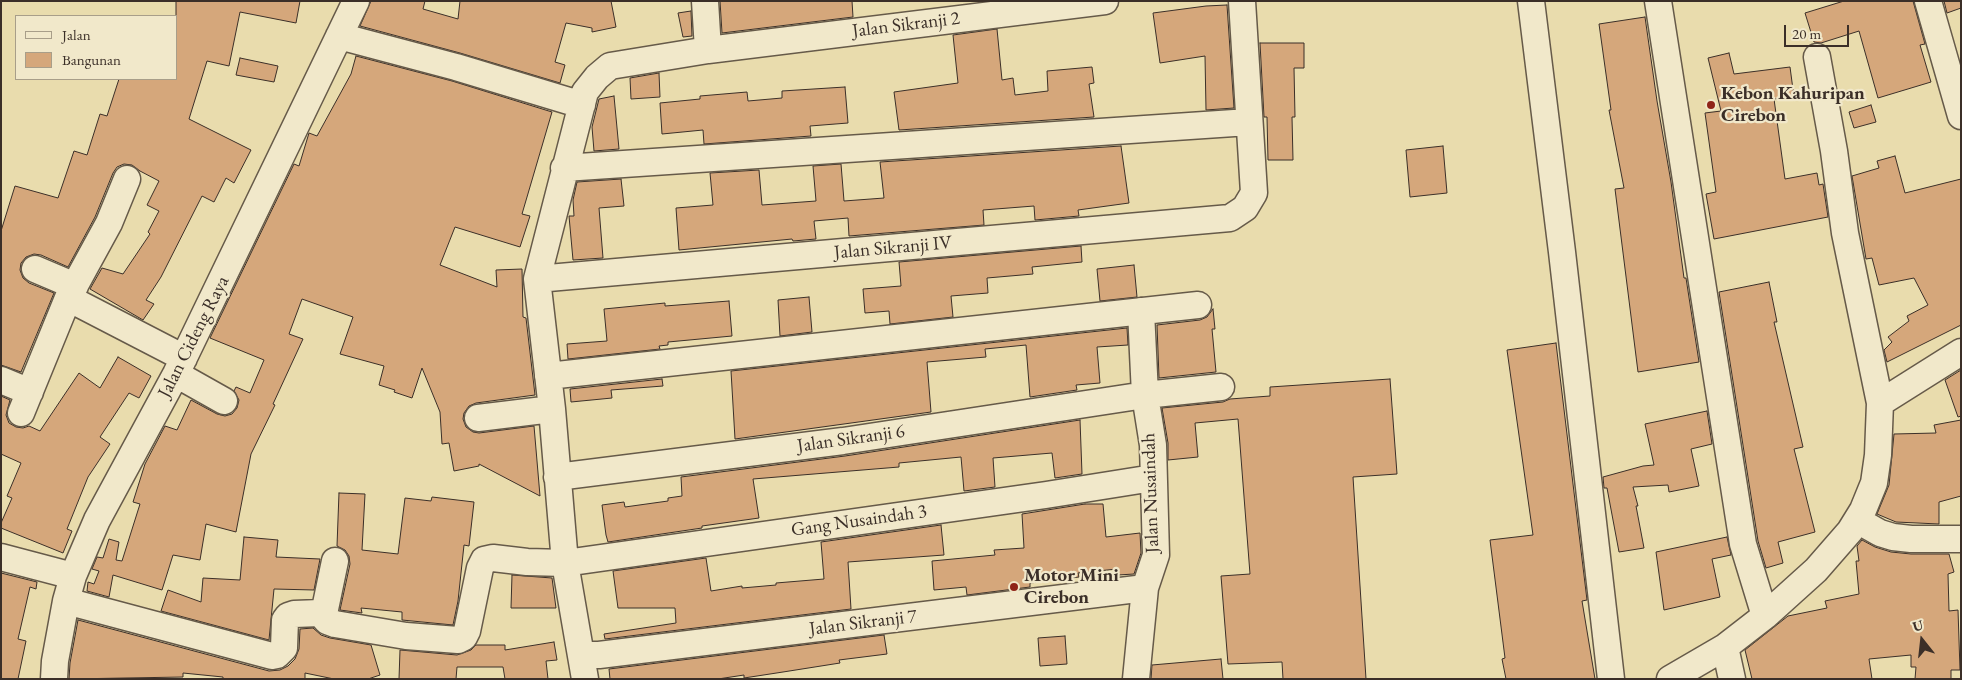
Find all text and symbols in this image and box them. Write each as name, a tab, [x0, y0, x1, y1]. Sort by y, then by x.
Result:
street label: Jalan Sikranji 2	[851, 7, 961, 43]
legend	[15, 15, 178, 80]
scale bar	[1787, 15, 1852, 47]
text: 20 m	[1792, 24, 1821, 43]
text: Jalan	[62, 25, 91, 44]
text: Bangunan	[62, 50, 121, 69]
place label: Kebon Kahuripan Cirebon	[1721, 83, 1865, 127]
marker: Kebon Kahuripan Cirebon	[1705, 99, 1717, 111]
street label: Jalan Sikranji IV	[833, 231, 953, 265]
street label: Jalan Cideng Raya	[153, 272, 235, 402]
street label: Jalan Sikranji 6	[796, 420, 906, 458]
street label: Jalan Nusaindah	[1138, 432, 1164, 554]
street label: Gang Nusaindah 3	[790, 500, 928, 542]
place label: Motor Mini Cirebon	[1024, 565, 1119, 609]
marker: Motor Mini Cirebon	[1008, 581, 1020, 593]
street label: Jalan Sikranji 7	[808, 605, 918, 641]
north arrow	[1897, 615, 1947, 665]
text: U	[1910, 615, 1925, 636]

